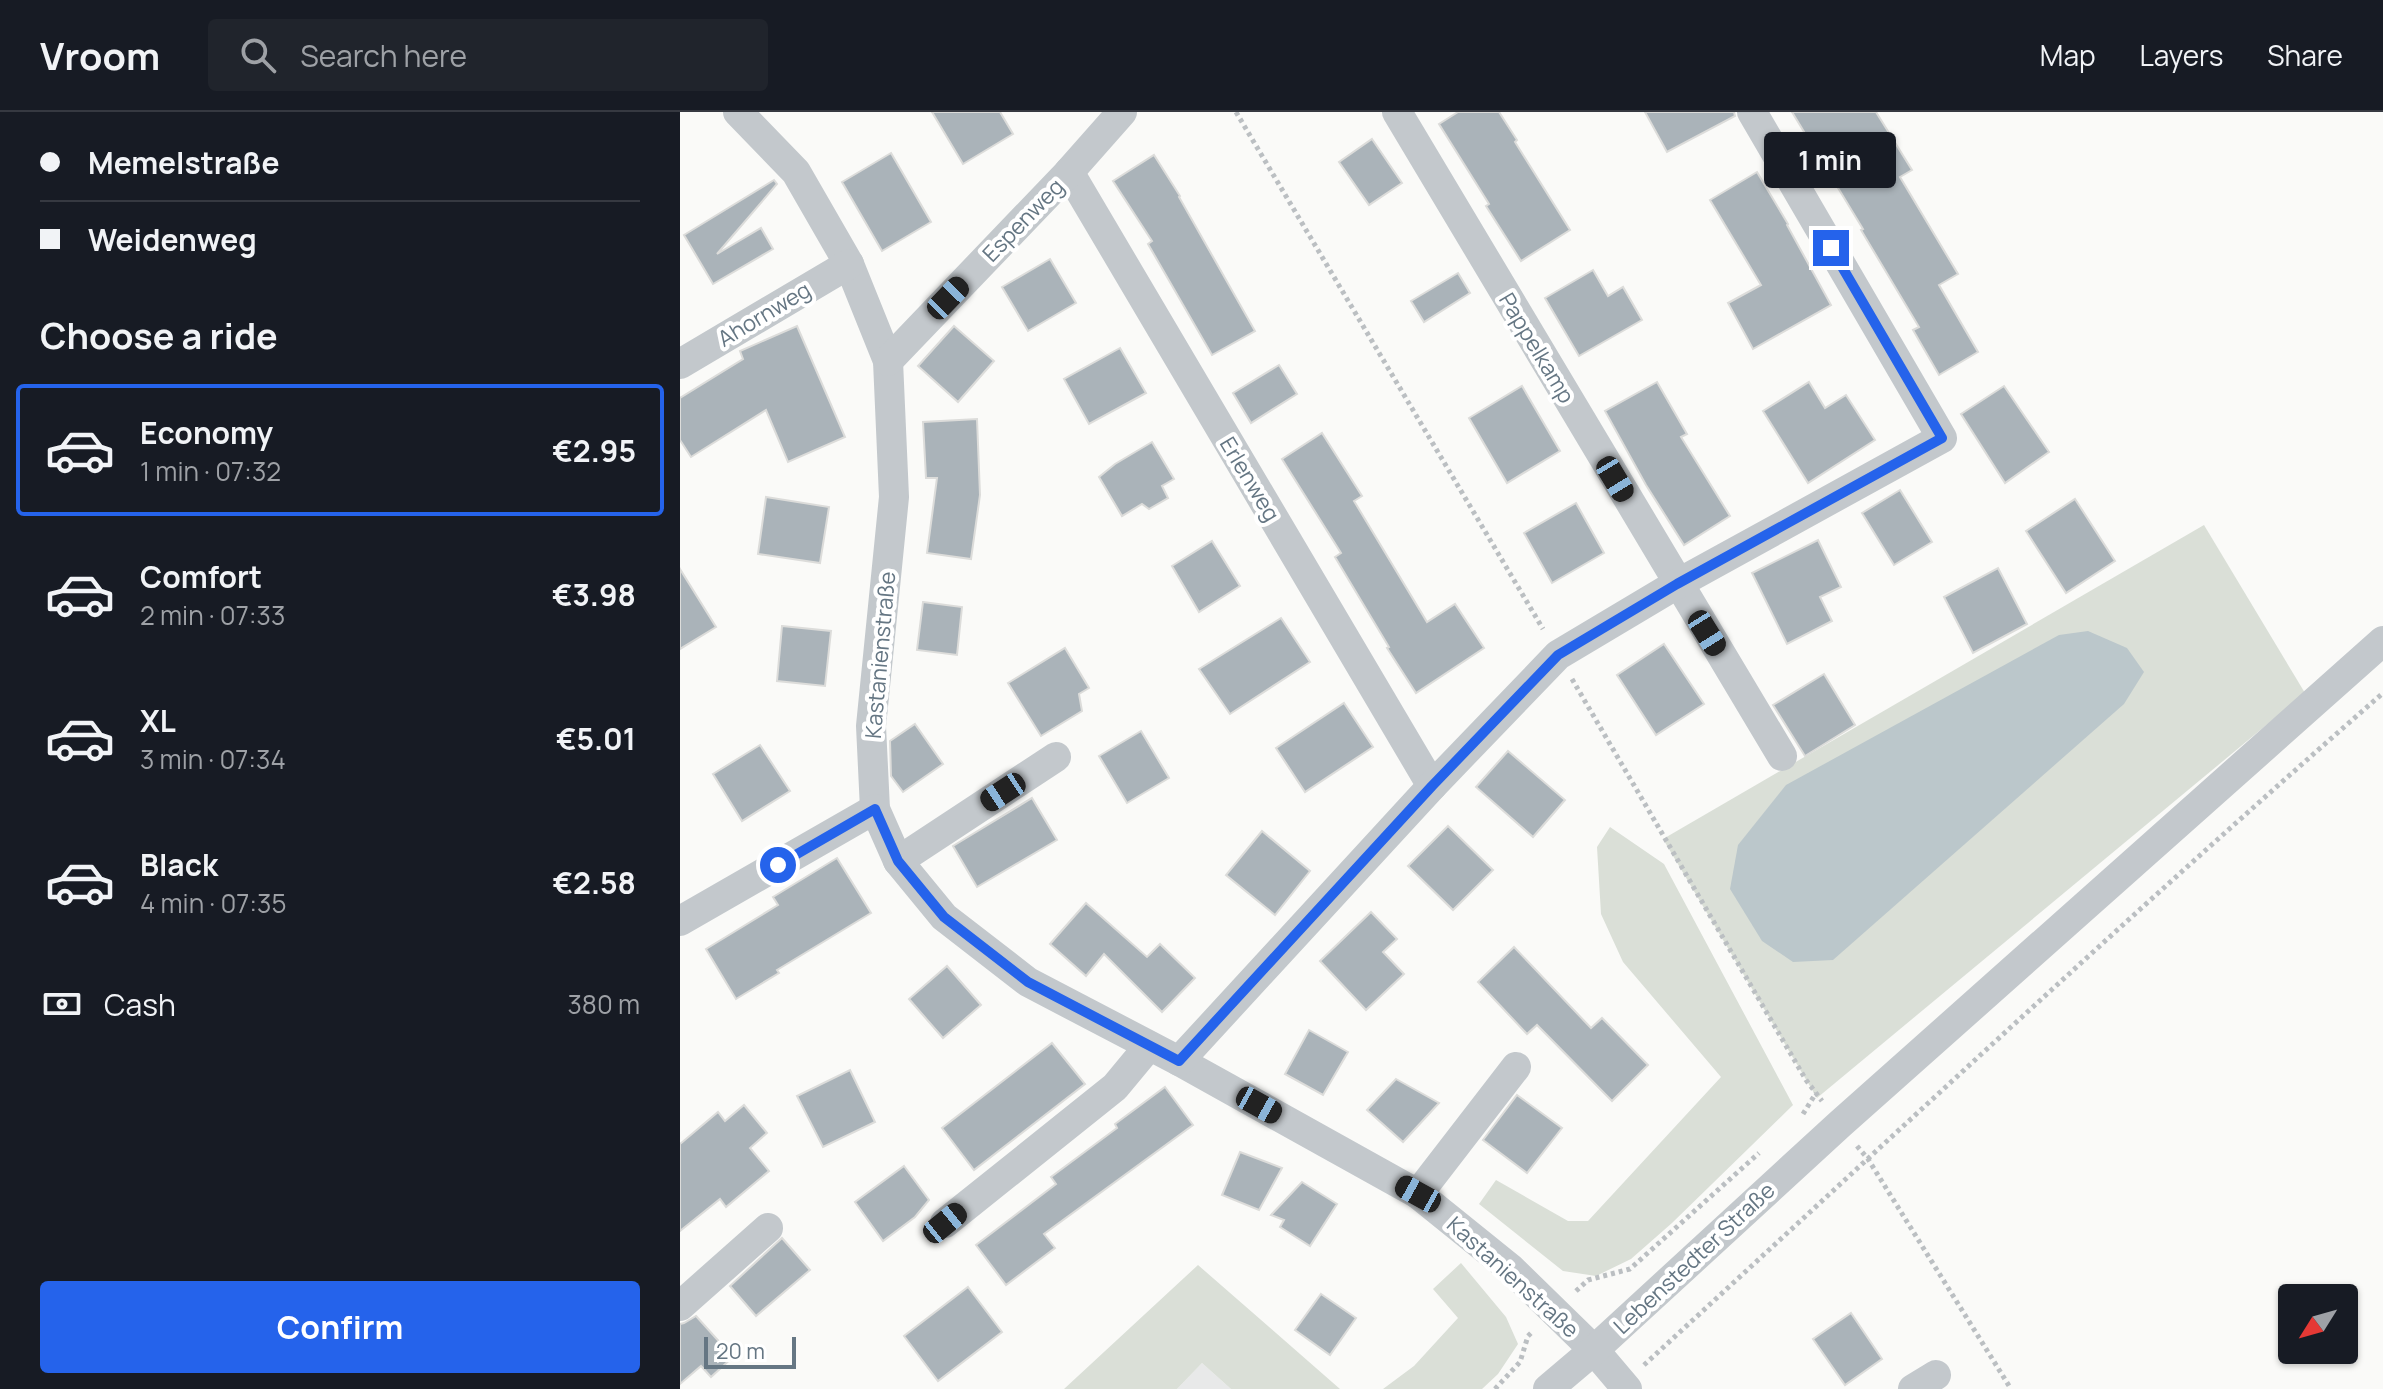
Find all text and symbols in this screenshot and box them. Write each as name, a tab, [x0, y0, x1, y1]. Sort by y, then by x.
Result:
search box	[208, 19, 768, 91]
text: Vroom	[40, 29, 160, 81]
icon: search	[236, 33, 280, 77]
text: Search here	[300, 35, 467, 76]
text: Map	[2040, 36, 2096, 74]
text: Layers	[2140, 36, 2223, 74]
text: Share	[2267, 36, 2343, 74]
callout: 1 min	[1765, 132, 1897, 188]
text: Memelstraße	[88, 142, 280, 183]
text: 1 min	[1798, 142, 1862, 178]
street label: Espenweg	[976, 172, 1070, 268]
text: Weidenweg	[88, 219, 257, 260]
route end	[1813, 230, 1849, 266]
car	[923, 272, 973, 324]
street label: Ahornweg	[712, 275, 816, 353]
street label: Pappelkamp	[1492, 287, 1582, 409]
text: Choose a ride	[40, 311, 278, 360]
text: Economy	[140, 412, 273, 453]
icon: car	[44, 414, 116, 486]
text: €2.95	[552, 430, 636, 471]
street label: Erlenweg	[1213, 431, 1287, 527]
car	[1592, 452, 1638, 506]
text: 1 min · 07:32	[140, 453, 281, 489]
text: Comfort	[140, 556, 262, 597]
icon: car	[44, 558, 116, 630]
street label: Kastanienstraße	[858, 570, 902, 740]
text: €3.98	[552, 574, 636, 615]
text: 2 min · 07:33	[140, 597, 285, 633]
car	[1684, 606, 1730, 660]
text: XL	[140, 700, 176, 741]
icon: car	[44, 702, 116, 774]
text: €5.01	[556, 718, 636, 759]
text: 3 min · 07:34	[140, 741, 286, 777]
car	[976, 769, 1030, 815]
text: Black	[140, 844, 218, 885]
icon: car	[44, 846, 116, 918]
route start	[760, 847, 796, 883]
text: €2.58	[553, 862, 636, 903]
text: 4 min · 07:35	[140, 885, 286, 921]
icon: cash	[40, 982, 84, 1026]
text: Cash	[104, 984, 176, 1025]
text: 380 m	[567, 986, 640, 1022]
car	[1232, 1083, 1286, 1127]
car	[1391, 1172, 1445, 1216]
street label: Lebenstedter Straße	[1607, 1175, 1781, 1341]
car	[919, 1199, 971, 1247]
street label: Kastanienstraße	[1441, 1210, 1585, 1344]
button: Confirm	[40, 1281, 640, 1373]
north arrow	[2278, 1284, 2358, 1364]
map controls	[2278, 1284, 2358, 1364]
scale bar	[704, 1333, 796, 1369]
text: 20 m	[716, 1336, 765, 1366]

